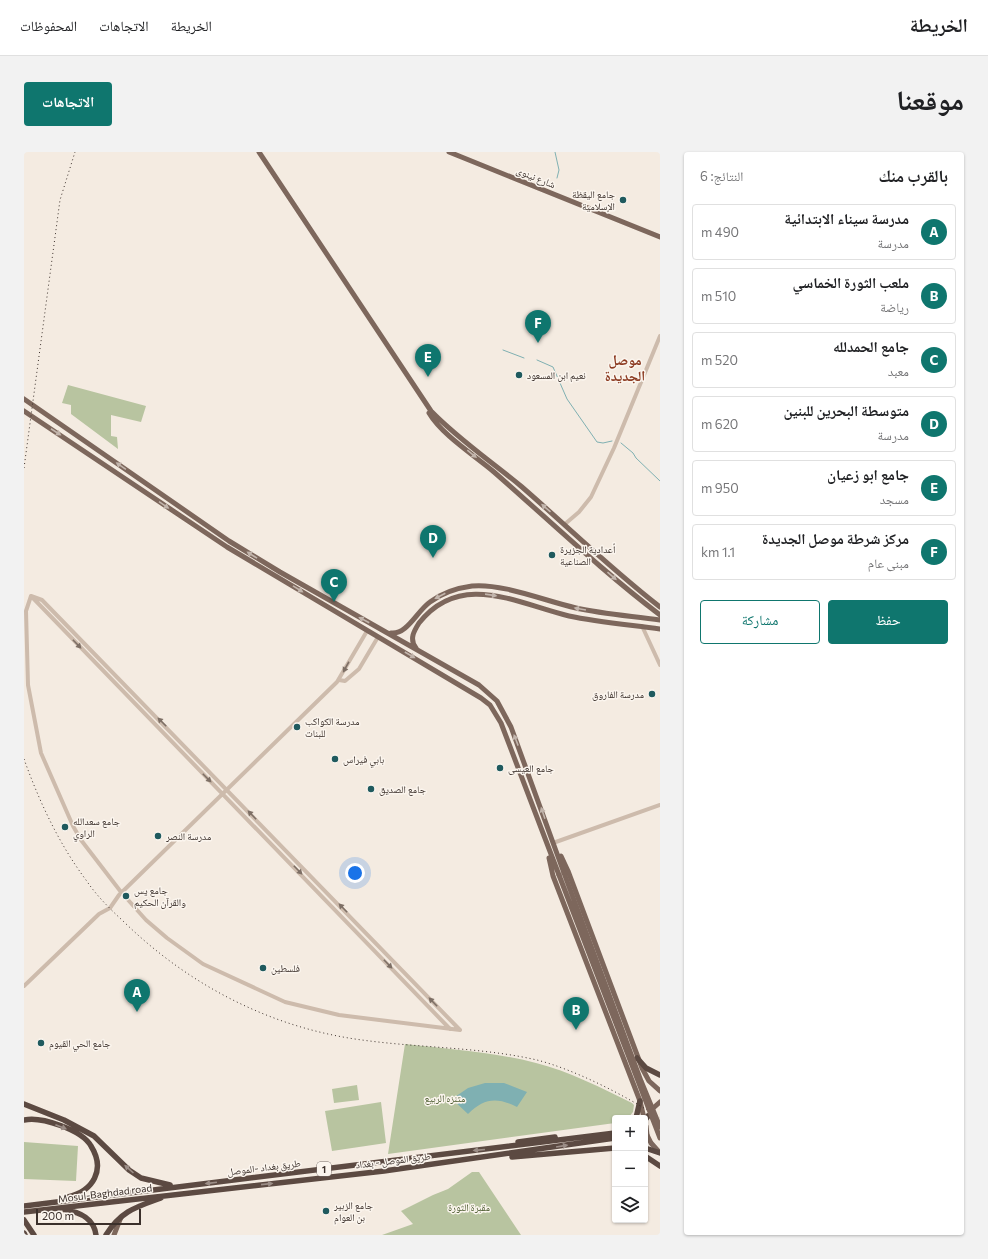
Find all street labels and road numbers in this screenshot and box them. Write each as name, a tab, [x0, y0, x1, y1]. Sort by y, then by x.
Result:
street label: شارع نينوى	[514, 164, 558, 191]
street label: طريق الموصل - بغداد	[355, 1149, 432, 1172]
street label: طريق بغداد -الموصل	[227, 1157, 302, 1178]
road number: 1	[317, 1162, 331, 1176]
street label: Mosul-Baghdad road	[57, 1181, 153, 1205]

